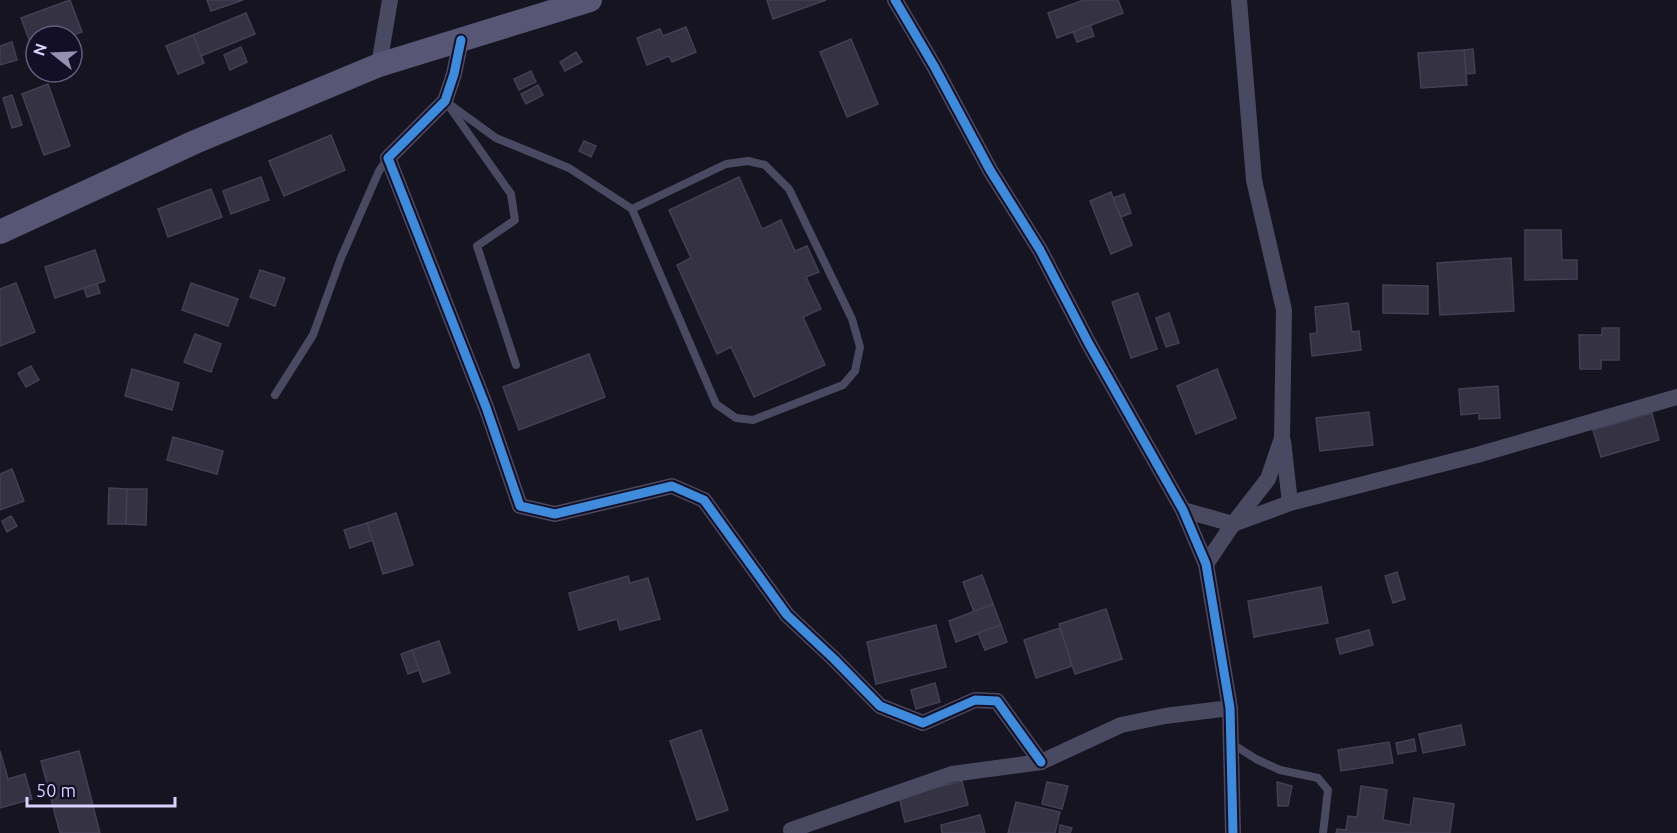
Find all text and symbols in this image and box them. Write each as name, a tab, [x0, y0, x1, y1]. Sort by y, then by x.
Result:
north arrow	[24, 24, 84, 84]
text: N	[29, 41, 50, 58]
scale bar	[27, 770, 176, 808]
text: 50 m	[36, 780, 76, 800]

